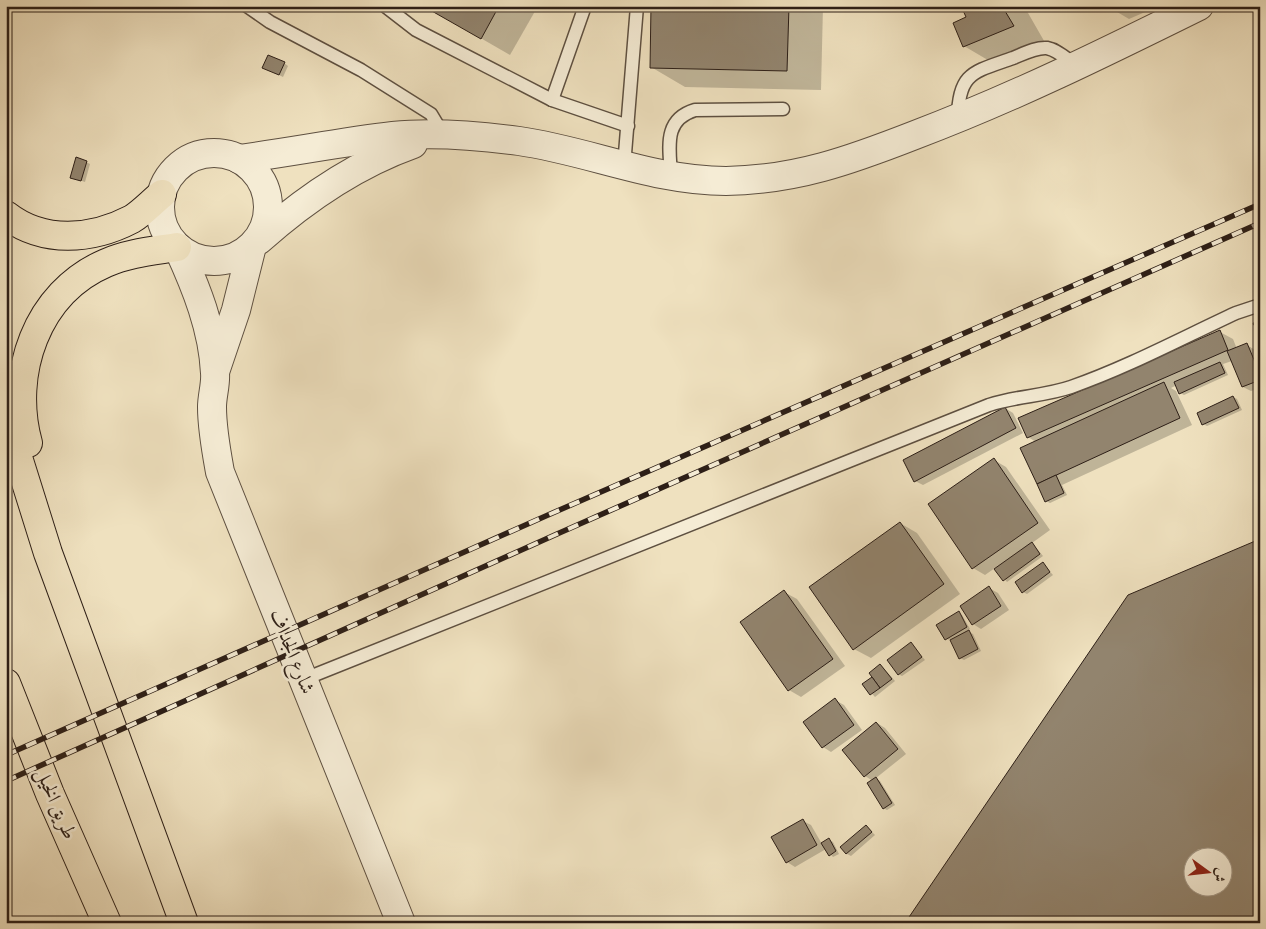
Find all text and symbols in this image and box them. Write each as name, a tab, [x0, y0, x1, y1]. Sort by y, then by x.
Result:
street label: شارع الجداف	[259, 605, 321, 699]
street label: طريق الخيل	[27, 764, 83, 844]
north arrow	[1184, 846, 1234, 896]
text: ش	[1208, 866, 1230, 884]

